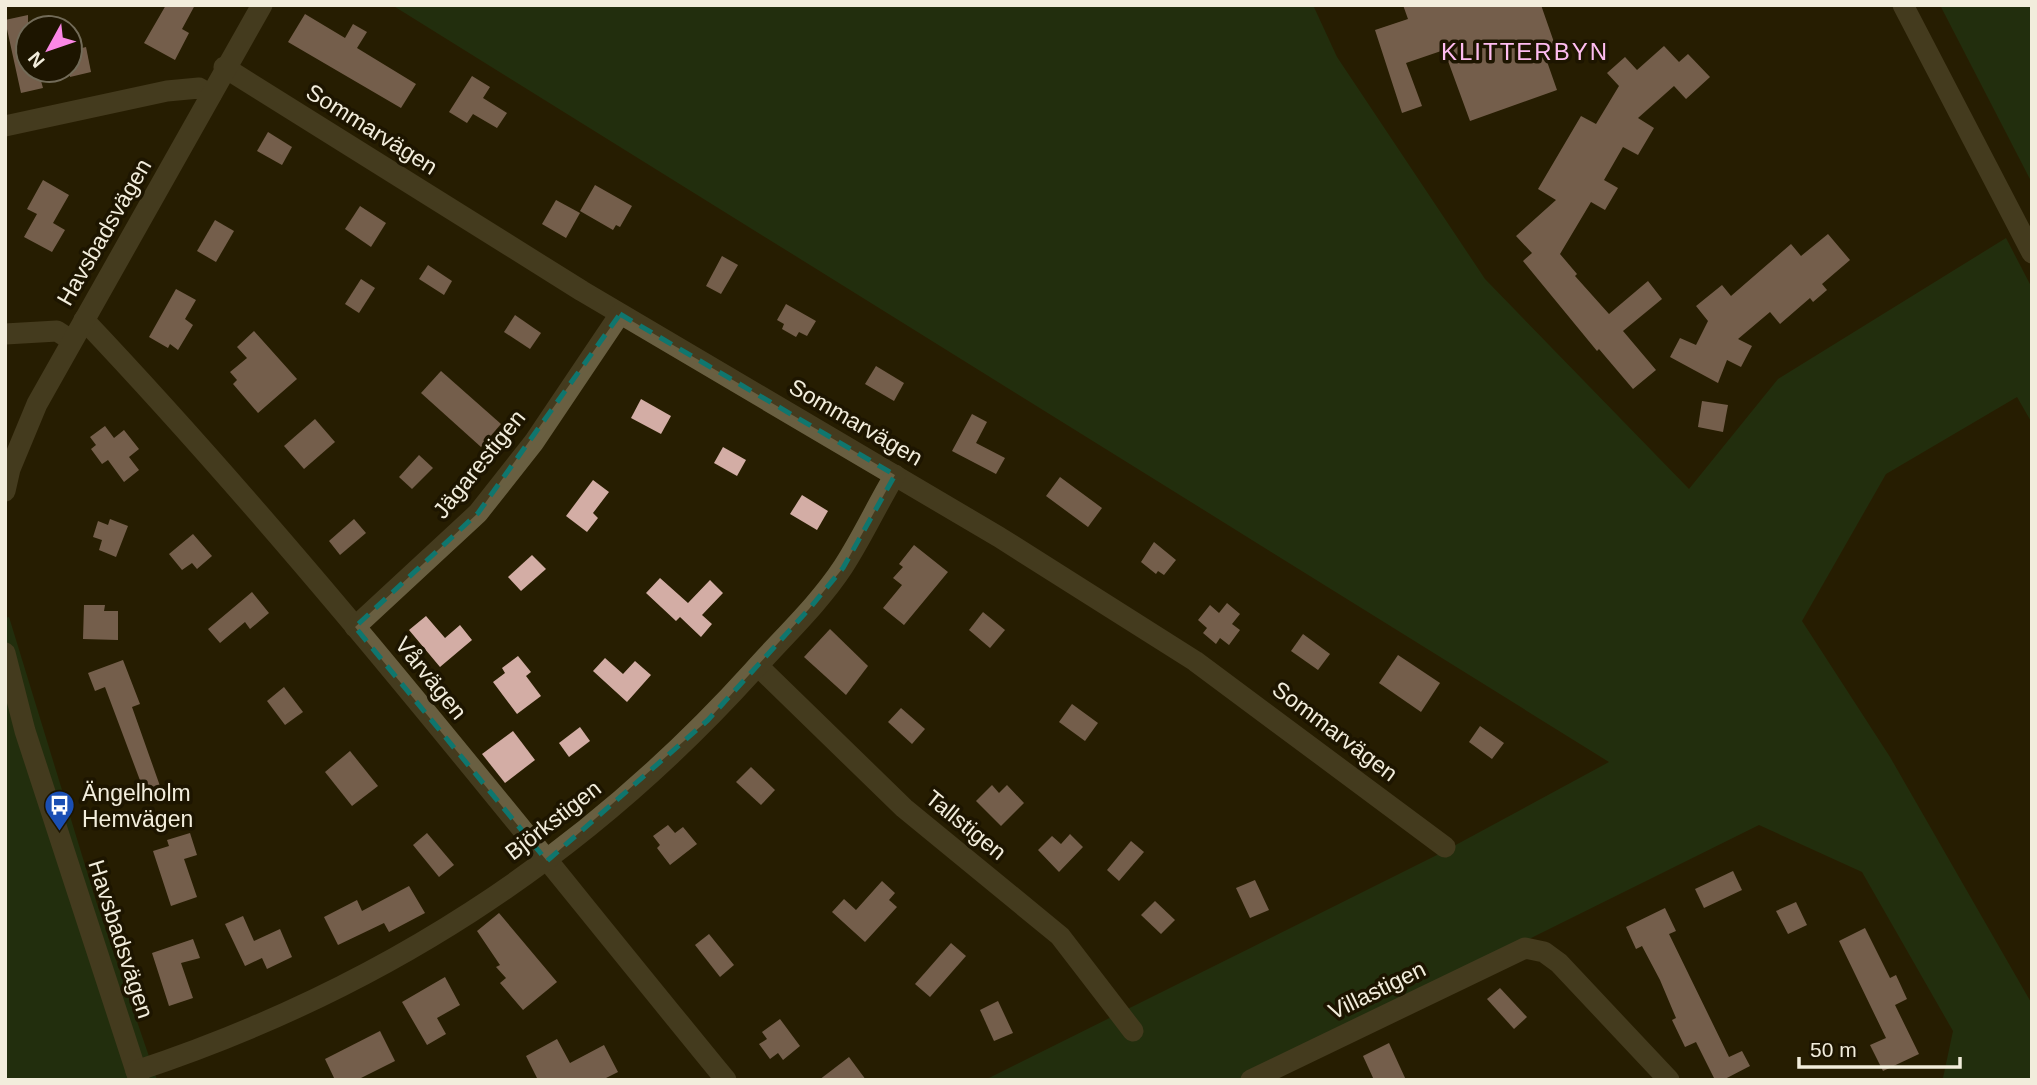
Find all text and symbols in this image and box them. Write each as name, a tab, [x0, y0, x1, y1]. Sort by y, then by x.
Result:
north arrow	[14, 14, 84, 84]
district label: KLITTERBYN	[1441, 38, 1609, 65]
text: N	[24, 48, 49, 72]
street label: Sommarvägen	[302, 78, 442, 180]
street label: Havsbadsvägen	[52, 154, 156, 310]
street label: Sommarvägen	[785, 373, 927, 471]
street label: Jägarestigen	[427, 405, 531, 523]
street label: Vårvägen	[390, 632, 472, 724]
street label: Sommarvägen	[1267, 676, 1403, 786]
street label: Björkstigen	[500, 775, 606, 865]
place label: Ängelholm Hemvägen	[82, 780, 193, 832]
street label: Tallstigen	[921, 785, 1011, 865]
bus stop icon: Ängelholm Hemvägen	[42, 789, 76, 833]
street label: Havsbadsvägen	[83, 857, 159, 1021]
street label: Villastigen	[1324, 955, 1430, 1025]
scale bar	[1799, 1026, 1960, 1070]
text: 50 m	[1810, 1038, 1857, 1061]

